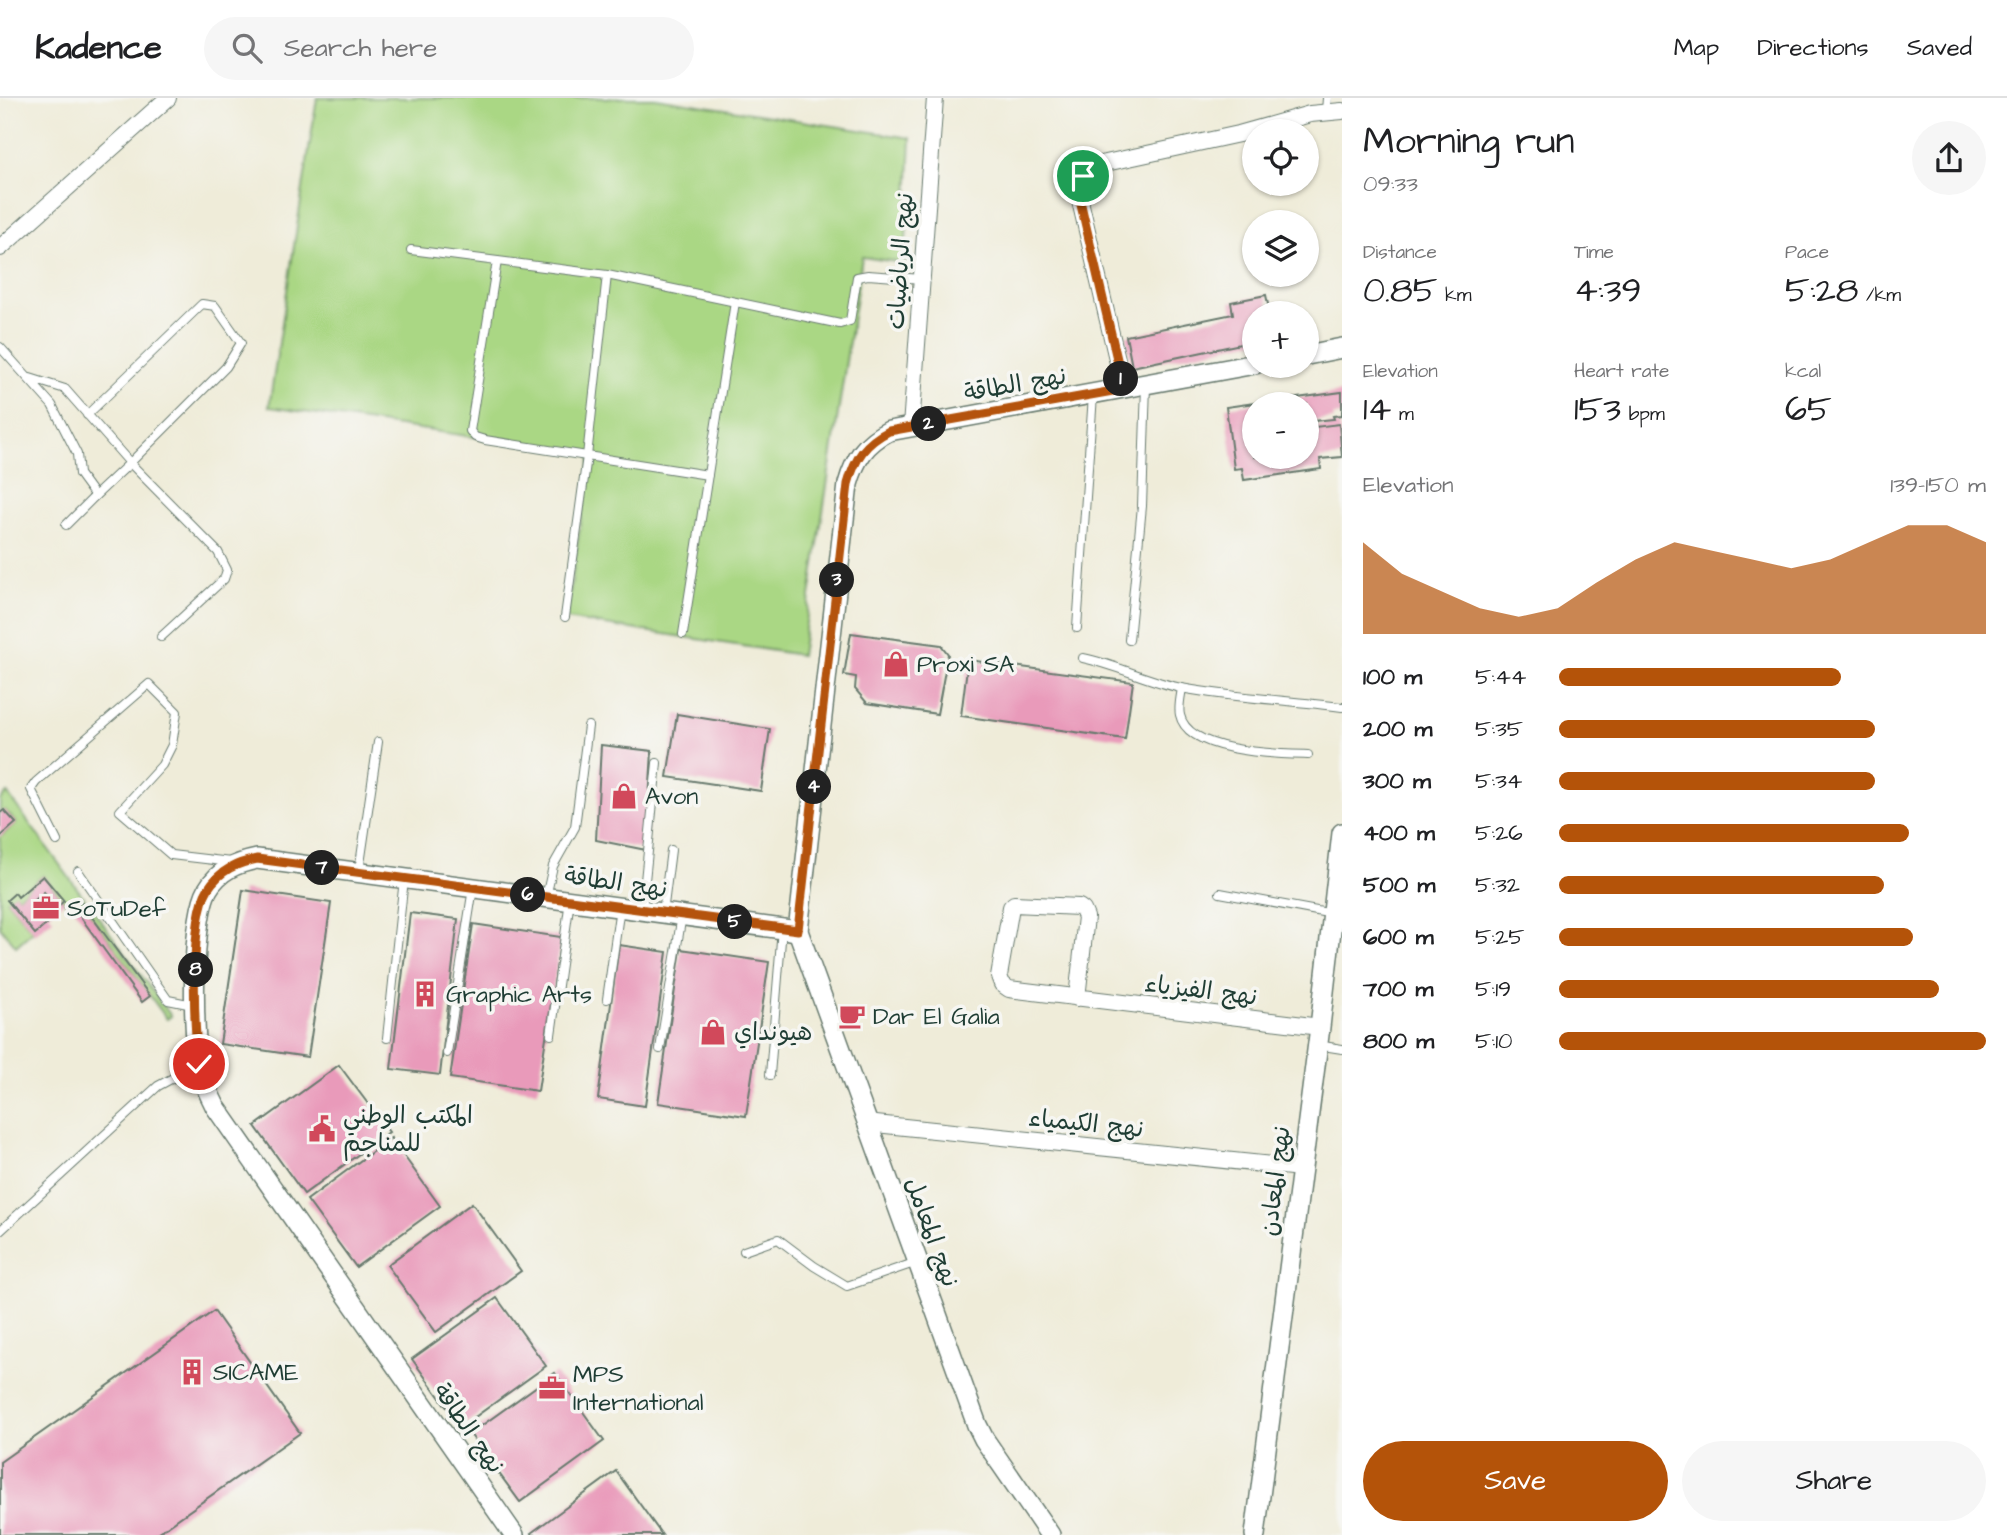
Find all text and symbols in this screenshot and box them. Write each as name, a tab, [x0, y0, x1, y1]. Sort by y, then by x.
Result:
search box	[204, 17, 694, 80]
text: Kadence	[35, 25, 162, 71]
icon: search	[228, 29, 266, 67]
text: Search here	[284, 30, 437, 66]
text: Map	[1674, 31, 1719, 65]
text: Directions	[1757, 31, 1869, 65]
text: Saved	[1907, 31, 1972, 65]
text: Morning run	[1363, 116, 1575, 168]
map controls	[1242, 119, 1319, 469]
button: locate	[1242, 119, 1319, 196]
button: share	[1912, 121, 1986, 195]
pin	[1053, 146, 1113, 206]
icon: arrive	[1064, 157, 1102, 195]
text: 09:33	[1363, 168, 1418, 200]
street label: نهج الرياضيات	[879, 191, 923, 331]
button: layers	[1242, 210, 1319, 287]
text: Distance	[1363, 239, 1437, 266]
text: Time	[1574, 239, 1614, 266]
text: Pace	[1785, 239, 1829, 266]
text: 0.85	[1363, 266, 1437, 315]
text: 4:39	[1574, 266, 1641, 315]
text: 5:28	[1785, 266, 1858, 315]
text: km	[1437, 282, 1472, 309]
text: /km	[1858, 282, 1901, 309]
button: +	[1242, 301, 1319, 378]
text: Elevation	[1363, 358, 1438, 385]
text: Heart rate	[1574, 358, 1669, 385]
text: kcal	[1785, 358, 1821, 385]
street label: نهج الطاقة	[961, 359, 1069, 411]
pin: 1	[1104, 362, 1138, 396]
text: 1	[1119, 365, 1122, 392]
text: 14	[1363, 385, 1391, 434]
text: 153	[1574, 385, 1621, 434]
text: 65	[1785, 385, 1832, 434]
button: −	[1242, 392, 1319, 469]
text: m	[1391, 401, 1414, 428]
text: bpm	[1621, 401, 1665, 428]
pin: 2	[912, 406, 946, 442]
text: 2	[923, 410, 934, 437]
text: Elevation	[1363, 469, 1454, 501]
text: 139–150 m	[1890, 469, 1986, 501]
pin: 3	[820, 562, 854, 598]
text: 3	[832, 566, 841, 593]
place label: Proxi SA	[917, 648, 1014, 682]
shop icon: Proxi SA	[881, 649, 911, 679]
text: 100 m	[1363, 661, 1422, 693]
text: 5:44	[1475, 661, 1526, 693]
text: 200 m	[1363, 713, 1432, 745]
text: 5:35	[1475, 713, 1523, 745]
text: 300 m	[1363, 765, 1431, 797]
text: 5:34	[1475, 765, 1522, 797]
pin: 4	[796, 770, 832, 804]
text: 4	[807, 773, 820, 800]
place label: Avon	[645, 780, 698, 814]
shop icon: Avon	[609, 781, 639, 811]
text: 400 m	[1363, 817, 1435, 849]
text: 5:26	[1475, 817, 1523, 849]
pin: 7	[304, 850, 340, 886]
text: 7	[316, 854, 327, 881]
street label: نهج الطاقة	[562, 859, 669, 907]
text: 500 m	[1363, 869, 1435, 901]
text: 5:32	[1475, 869, 1520, 901]
pin: 6	[510, 878, 546, 912]
text: 6	[522, 881, 533, 908]
place label: SoTuDef	[67, 892, 167, 926]
office icon: SoTuDef	[31, 893, 61, 923]
pin: 5	[718, 904, 752, 940]
text: 5	[728, 908, 741, 935]
text: 600 m	[1363, 921, 1434, 953]
text: 5:25	[1475, 921, 1525, 953]
pin: 8	[178, 952, 214, 988]
text: 8	[189, 956, 202, 983]
street label: نهج الفيزياء	[1143, 967, 1259, 1015]
text: 700 m	[1363, 973, 1433, 1005]
text: 5:19	[1475, 973, 1511, 1005]
place label: Graphic Arts	[446, 978, 592, 1012]
building icon: Graphic Arts	[410, 979, 440, 1009]
place label: Dar El Galia	[873, 1000, 1000, 1034]
cafe icon: Dar El Galia	[837, 1001, 867, 1031]
place label: هيونداي	[734, 1016, 812, 1050]
shop icon: هيونداي	[698, 1017, 728, 1047]
text: 800 m	[1363, 1025, 1434, 1057]
text: 5:10	[1475, 1025, 1513, 1057]
pin	[169, 1034, 229, 1094]
icon: check	[180, 1045, 218, 1083]
place label: المكتب الوطني للمناجم	[343, 1099, 473, 1161]
street label: نهج الكيمياء	[1027, 1101, 1145, 1147]
public building icon: المكتب الوطني للمناجم	[307, 1114, 337, 1144]
street label: نهج المعادن	[1252, 1124, 1300, 1238]
street label: نهج المعامل	[896, 1173, 967, 1292]
place label: SICAME	[213, 1356, 298, 1390]
building icon: SICAME	[177, 1357, 207, 1387]
place label: MPS International	[573, 1358, 704, 1420]
office icon: MPS International	[537, 1373, 567, 1403]
street label: نهج الطاقة	[425, 1376, 512, 1481]
button: Save	[1363, 1441, 1668, 1521]
button: Share	[1682, 1441, 1986, 1521]

